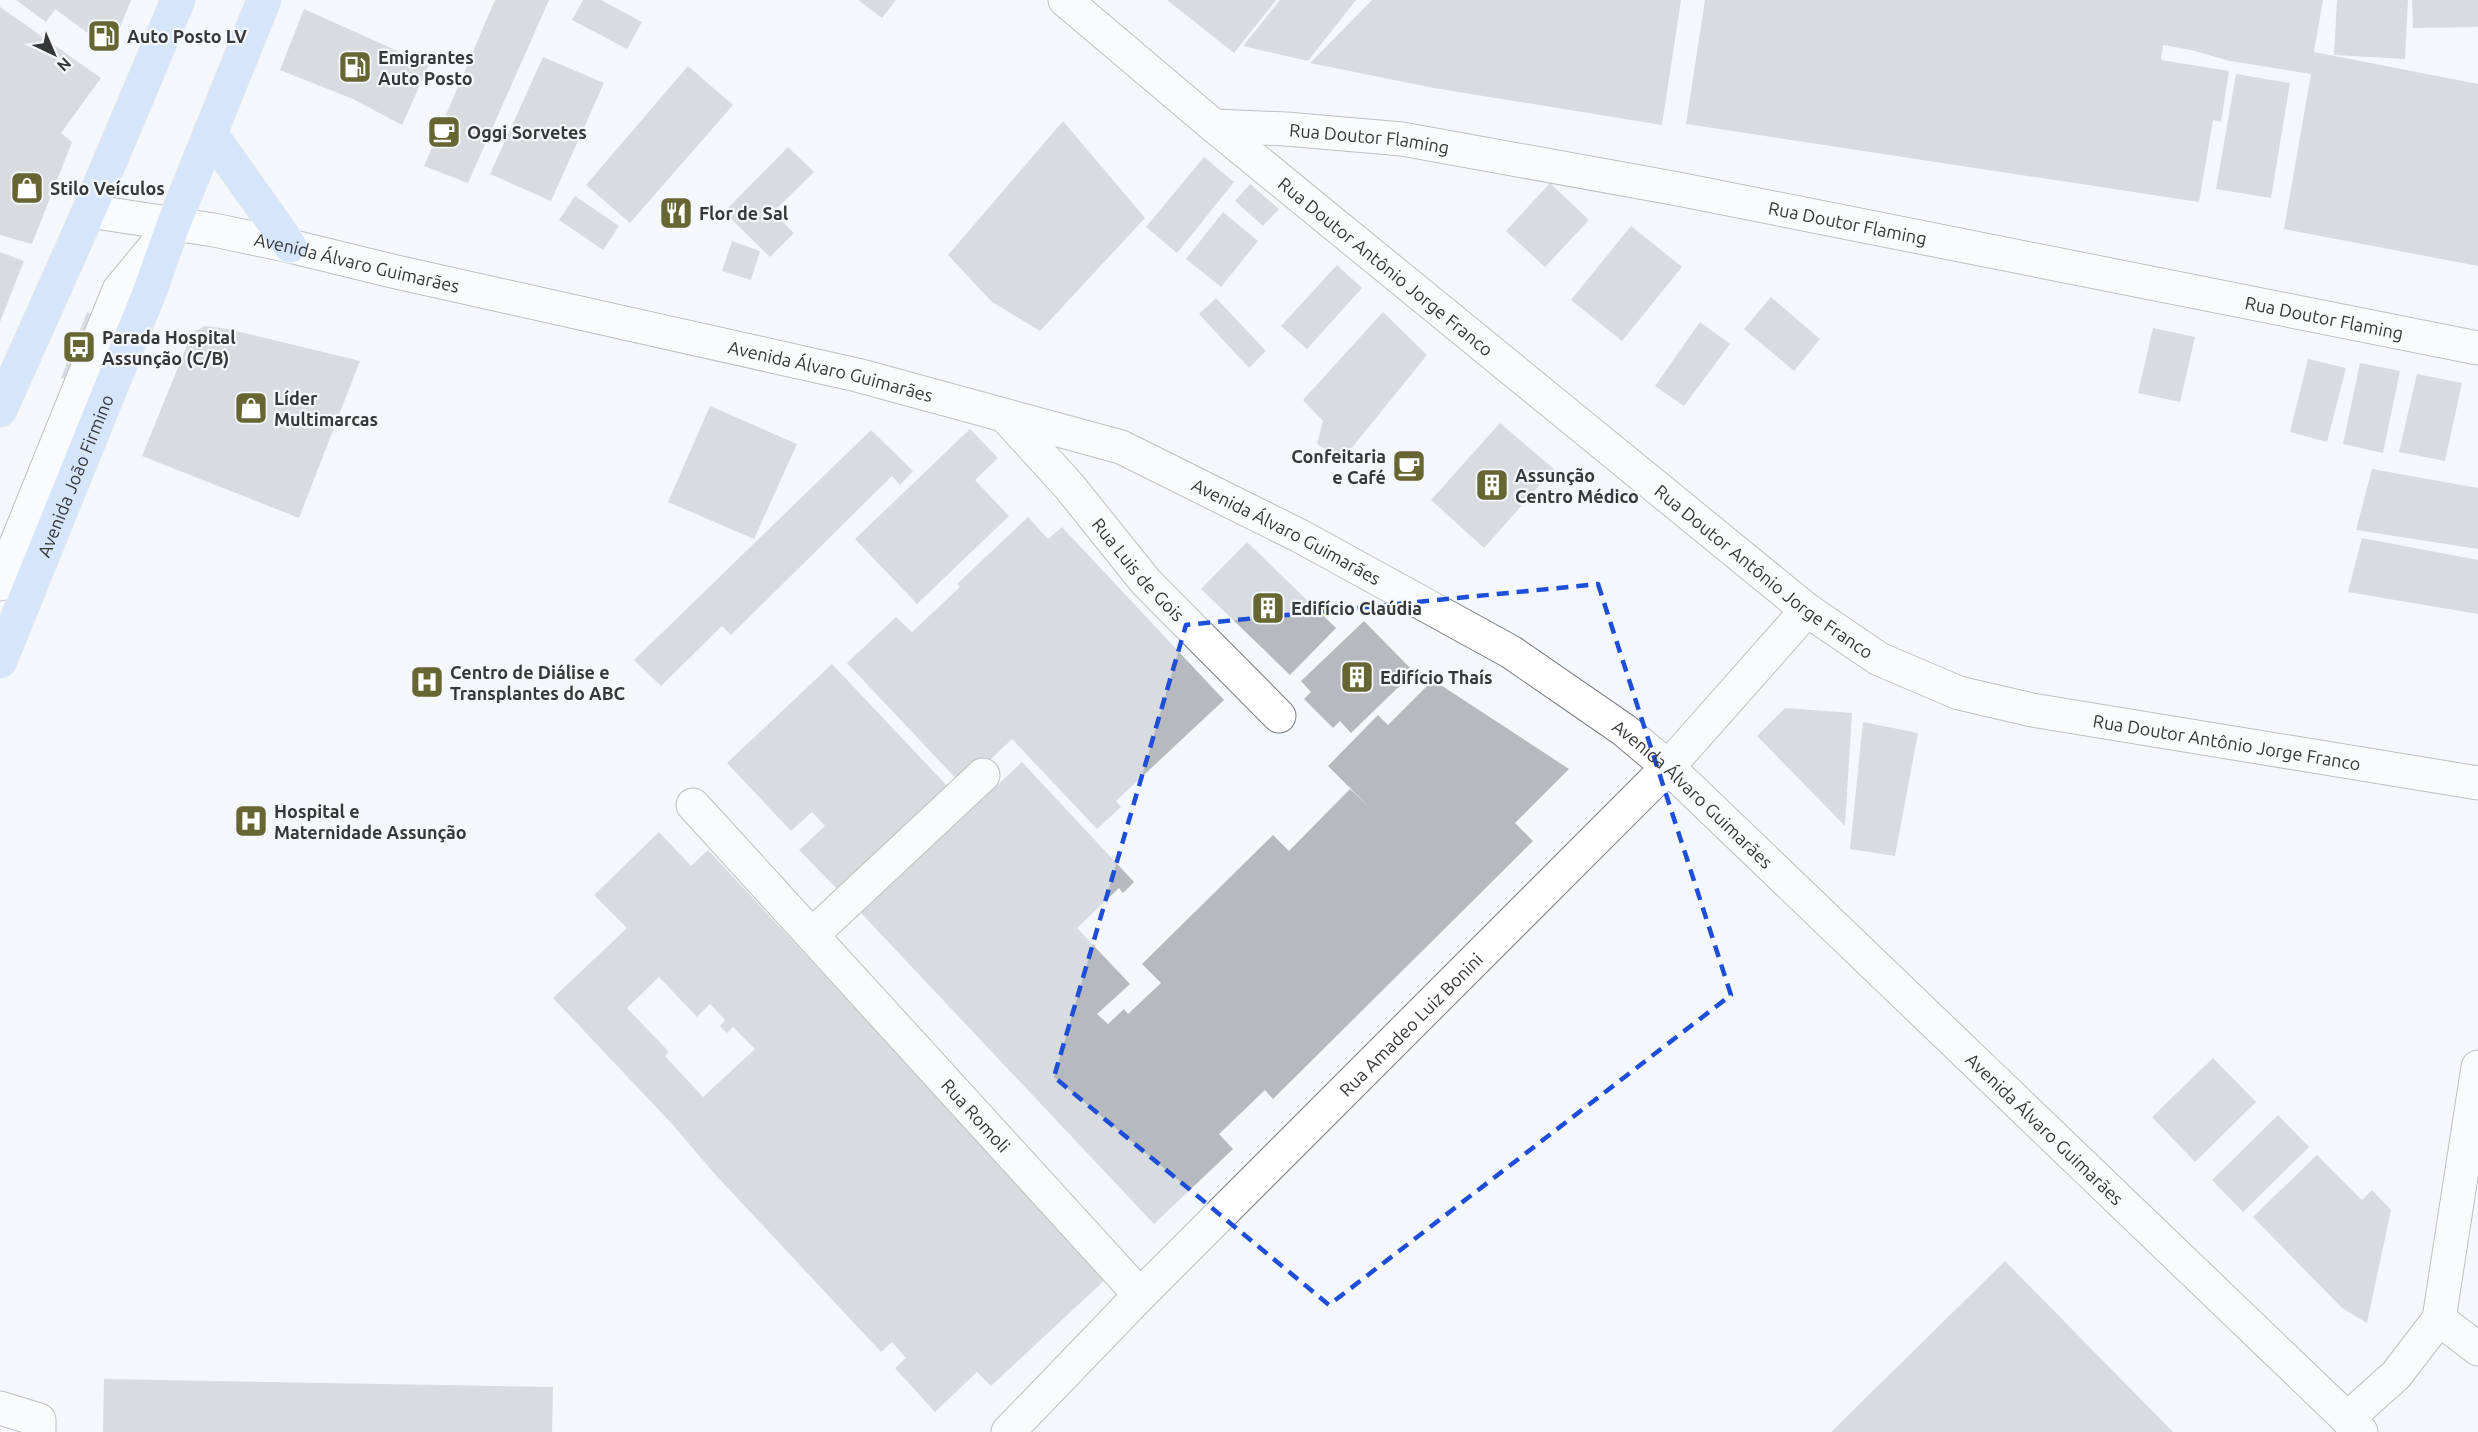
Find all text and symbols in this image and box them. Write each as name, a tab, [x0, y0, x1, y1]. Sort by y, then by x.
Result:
fuel station icon: Auto Posto LV	[86, 18, 122, 54]
north arrow	[24, 24, 84, 84]
place label: Auto Posto LV	[127, 26, 247, 46]
place label: Emigrantes Auto Posto	[378, 47, 474, 88]
fuel station icon: Emigrantes Auto Posto	[337, 49, 373, 85]
text: N	[54, 54, 75, 75]
cafe icon: Oggi Sorvetes	[426, 114, 462, 150]
street label: Rua Doutor Flaming	[1289, 119, 1451, 157]
place label: Oggi Sorvetes	[467, 122, 587, 142]
shop icon: Stilo Veículos	[9, 170, 45, 206]
street label: Rua Doutor Antônio Jorge Franco	[1275, 173, 1497, 360]
place label: Stilo Veículos	[50, 178, 165, 198]
restaurant icon: Flor de Sal	[658, 195, 694, 231]
street label: Rua Doutor Flaming	[1767, 197, 1929, 248]
place label: Flor de Sal	[699, 203, 789, 223]
street label: Avenida Álvaro Guimarães	[253, 229, 462, 296]
street label: Rua Doutor Flaming	[2243, 292, 2405, 343]
place label: Parada Hospital Assunção (C/B)	[102, 327, 236, 369]
bus stop icon: Parada Hospital Assunção (C/B)	[61, 329, 97, 365]
street label: Avenida Álvaro Guimarães	[726, 337, 935, 405]
place label: Líder Multimarcas	[274, 388, 378, 429]
shop icon: Líder Multimarcas	[233, 390, 269, 426]
street label: Avenida João Firmino	[33, 391, 117, 560]
place label: Confeitaria e Café	[1291, 446, 1386, 487]
cafe icon: Confeitaria e Café	[1391, 448, 1427, 484]
place label: Assunção Centro Médico	[1515, 465, 1639, 506]
building icon: Assunção Centro Médico	[1474, 467, 1510, 503]
street label: Avenida Álvaro Guimarães	[1189, 474, 1385, 589]
street label: Rua Doutor Antônio Jorge Franco	[1651, 480, 1877, 662]
street label: Rua Luis de Gois	[1088, 514, 1189, 625]
building icon: Edifício Claúdia	[1250, 590, 1286, 626]
place label: Edifício Claúdia	[1291, 598, 1422, 618]
building icon: Edifício Thaís	[1339, 659, 1375, 695]
place label: Centro de Diálise e Transplantes do ABC	[450, 662, 626, 703]
hospital icon: Centro de Diálise e Transplantes do ABC	[409, 664, 445, 700]
place label: Edifício Thaís	[1380, 667, 1493, 687]
street label: Rua Doutor Antônio Jorge Franco	[2092, 710, 2362, 774]
street label: Avenida Álvaro Guimarães	[1609, 715, 1777, 872]
place label: Hospital e Maternidade Assunção	[274, 801, 467, 843]
hospital icon: Hospital e Maternidade Assunção	[233, 803, 269, 839]
street label: Rua Amadeo Luiz Bonini	[1335, 949, 1486, 1100]
street label: Avenida Álvaro Guimarães	[1962, 1049, 2128, 1209]
street label: Rua Romoli	[938, 1075, 1014, 1156]

